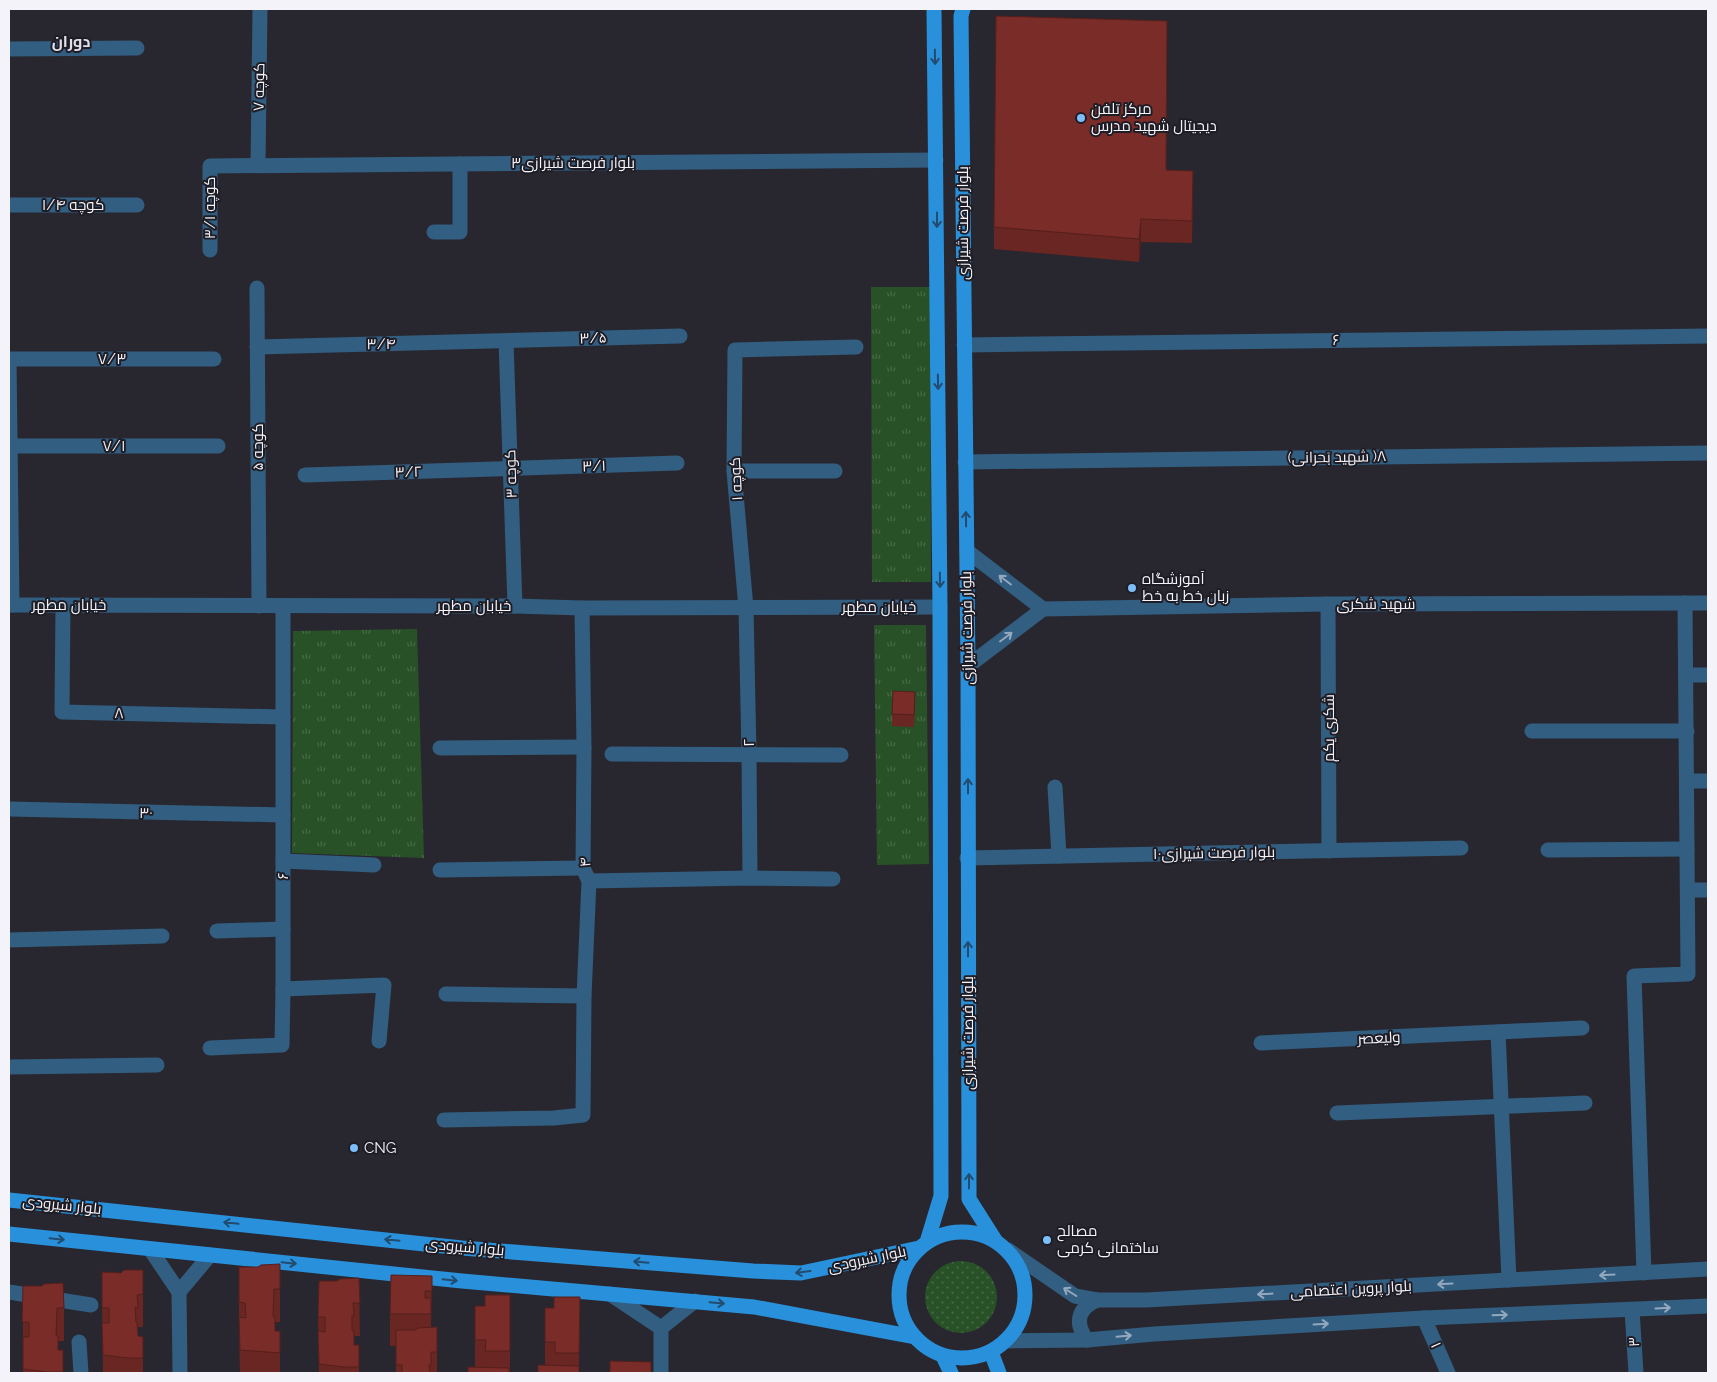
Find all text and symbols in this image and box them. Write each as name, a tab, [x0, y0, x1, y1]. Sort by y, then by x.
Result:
district label: دوران	[52, 32, 90, 51]
one-way arrow	[930, 49, 940, 65]
street label: کوچه ۷	[250, 63, 269, 111]
place label: مرکز تلفن دیجیتال شهید مدرس	[1091, 100, 1217, 136]
marker: مرکز تلفن دیجیتال شهید مدرس	[1075, 112, 1087, 124]
street label: ۳بلوار فرصت شیرازی	[511, 154, 635, 173]
street label: بلوار فرصت شیرازی	[954, 166, 973, 280]
street label: کوچه ۳/۱	[201, 177, 220, 239]
street label: کوچه ۱/۴	[42, 196, 104, 215]
one-way arrow	[932, 212, 942, 228]
street label: ۳/۵	[579, 329, 607, 347]
street label: ۶	[1332, 331, 1340, 349]
street label: ۳/۴	[366, 335, 396, 353]
street label: ۷/۳	[98, 350, 126, 368]
one-way arrow	[933, 374, 943, 390]
street label: کوچه ۵	[249, 423, 268, 471]
street label: ۷/۱	[102, 437, 126, 455]
street label: (شهید بَحرانی )۸	[1287, 447, 1387, 468]
street label: کوچه ۳	[501, 449, 522, 499]
street label: ۳/۱	[582, 457, 606, 475]
street label: کوچه ۱	[726, 457, 747, 501]
street label: ۳/۲	[394, 463, 422, 481]
one-way arrow	[961, 511, 971, 527]
place label: آموزشگاه زبان خط به خط	[1142, 570, 1229, 606]
street label: بلوار فرصت شیرازی	[957, 571, 978, 685]
one-way arrow	[935, 572, 945, 588]
one-way arrow	[999, 574, 1012, 585]
marker: آموزشگاه زبان خط به خط	[1126, 582, 1138, 594]
street label: شهید شکری	[1337, 595, 1415, 614]
street label: خیابان مطهر	[31, 596, 106, 615]
street label: خیابان مطهر	[436, 597, 511, 616]
street label: خیابان مطهر	[841, 598, 916, 617]
one-way arrow	[999, 632, 1012, 643]
street label: شکری یکم	[1320, 694, 1339, 762]
street label: ۸	[114, 704, 124, 722]
street label: ۲	[740, 739, 758, 747]
one-way arrow	[963, 778, 973, 794]
street label: ۳۰	[139, 804, 153, 822]
street label: بلوار فرصت شیرازی۱۰	[1153, 843, 1275, 864]
street label: ۴	[576, 856, 594, 868]
street label: ۶	[274, 872, 292, 880]
one-way arrow	[963, 941, 973, 957]
street label: بلوار فرصت شیرازی	[959, 976, 978, 1090]
street label: ولیعصر	[1356, 1028, 1401, 1048]
place label: CNG	[364, 1139, 397, 1157]
marker: CNG	[348, 1142, 360, 1154]
one-way arrow	[964, 1173, 974, 1190]
street label: بلوار شیرودی	[22, 1192, 102, 1219]
one-way arrow	[223, 1218, 239, 1228]
place label: مصالح ساختمانی کرمی	[1057, 1222, 1159, 1258]
one-way arrow	[49, 1234, 65, 1244]
marker: مصالح ساختمانی کرمی	[1041, 1234, 1053, 1246]
one-way arrow	[384, 1235, 400, 1245]
street label: بلوار شیرودی	[425, 1235, 505, 1260]
street label: بلوار شیرودی	[826, 1242, 908, 1277]
one-way arrow	[633, 1257, 649, 1267]
one-way arrow	[280, 1258, 296, 1268]
one-way arrow	[795, 1267, 811, 1277]
one-way arrow	[1599, 1270, 1615, 1279]
one-way arrow	[442, 1275, 458, 1284]
street label: بلوار پروین اعتصامی	[1290, 1277, 1412, 1302]
one-way arrow	[1437, 1279, 1453, 1288]
one-way arrow	[1063, 1287, 1077, 1297]
one-way arrow	[1257, 1289, 1273, 1298]
one-way arrow	[708, 1299, 724, 1308]
one-way arrow	[1655, 1304, 1671, 1313]
one-way arrow	[1492, 1310, 1508, 1320]
one-way arrow	[1312, 1319, 1328, 1328]
one-way arrow	[1115, 1332, 1131, 1341]
street label: ۳	[1625, 1336, 1643, 1348]
street label: ۱	[1427, 1339, 1445, 1351]

